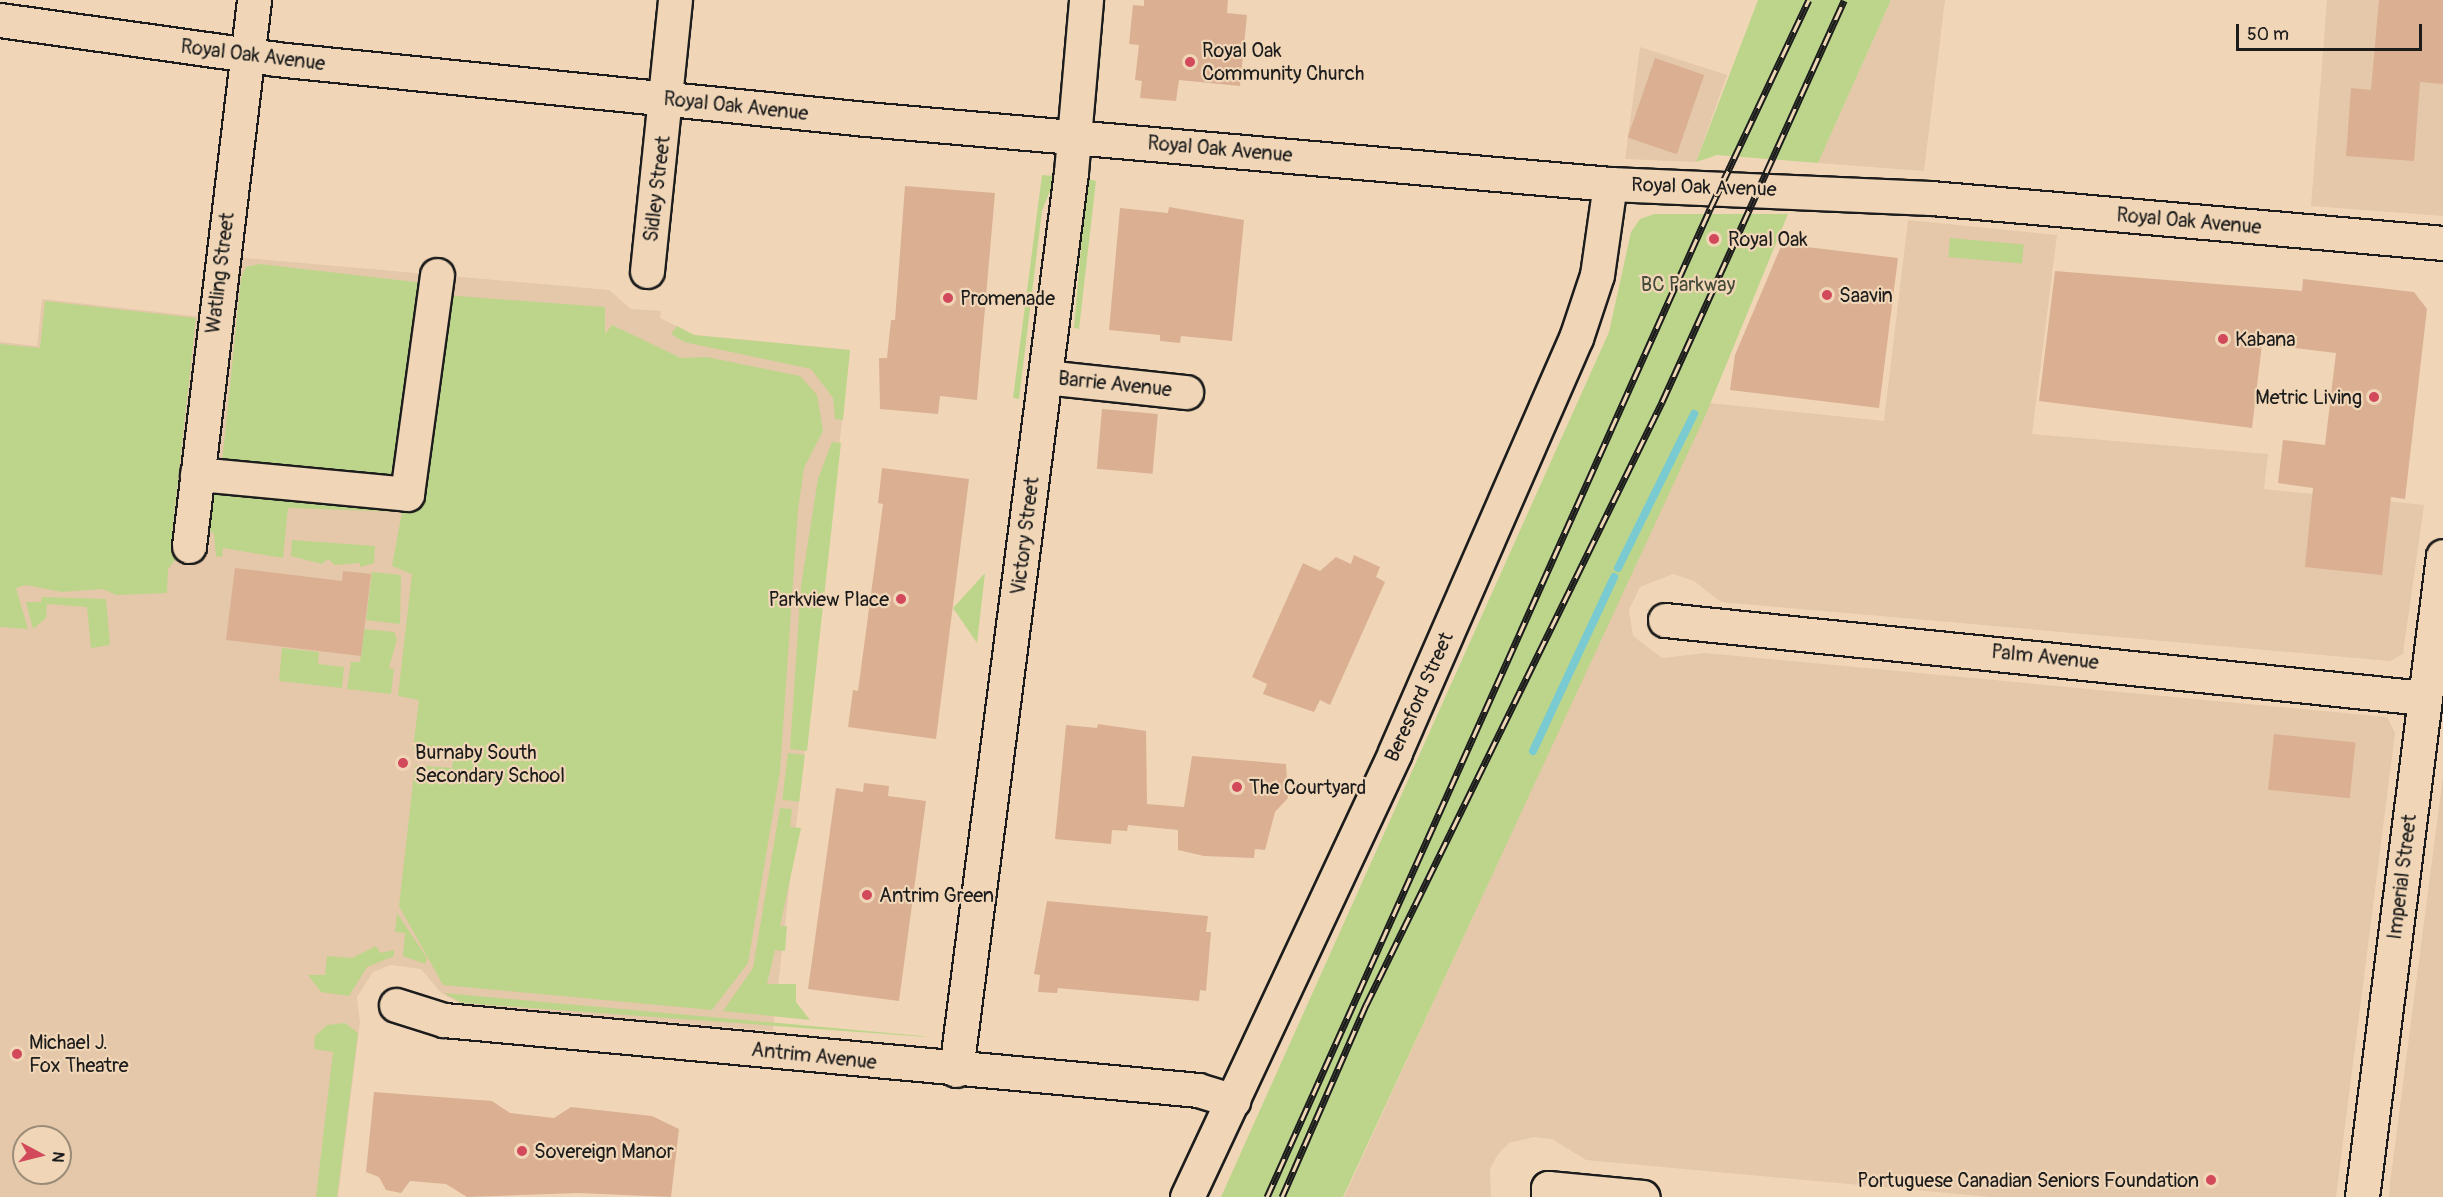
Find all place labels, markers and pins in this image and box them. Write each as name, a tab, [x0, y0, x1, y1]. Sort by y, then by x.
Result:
place label: Royal Oak Community Church	[1202, 39, 1364, 86]
marker: Royal Oak Community Church	[1183, 55, 1197, 69]
place label: Royal Oak	[1728, 227, 1808, 251]
marker: Royal Oak	[1705, 230, 1723, 248]
place label: Saavin	[1839, 283, 1893, 307]
place label: Promenade	[960, 286, 1055, 310]
marker: Saavin	[1820, 288, 1834, 302]
marker: Promenade	[941, 291, 955, 305]
place label: Kabana	[2235, 327, 2295, 351]
marker: Kabana	[2216, 332, 2230, 346]
place label: Metric Living	[2255, 385, 2362, 409]
marker: Metric Living	[2367, 390, 2381, 404]
place label: Parkview Place	[769, 587, 889, 611]
marker: Parkview Place	[894, 592, 908, 606]
place label: Burnaby South Secondary School	[415, 740, 565, 787]
marker: Burnaby South Secondary School	[396, 756, 410, 770]
place label: The Courtyard	[1249, 775, 1366, 799]
marker: The Courtyard	[1230, 780, 1244, 794]
place label: Antrim Green	[879, 883, 994, 907]
marker: Antrim Green	[860, 888, 874, 902]
place label: Michael J. Fox Theatre	[29, 1030, 129, 1077]
marker: Michael J. Fox Theatre	[10, 1047, 24, 1061]
place label: Sovereign Manor	[534, 1139, 674, 1163]
marker: Sovereign Manor	[515, 1144, 529, 1158]
place label: Portuguese Canadian Seniors Foundation	[1857, 1168, 2199, 1192]
marker: Portuguese Canadian Seniors Foundation	[2204, 1173, 2218, 1187]

